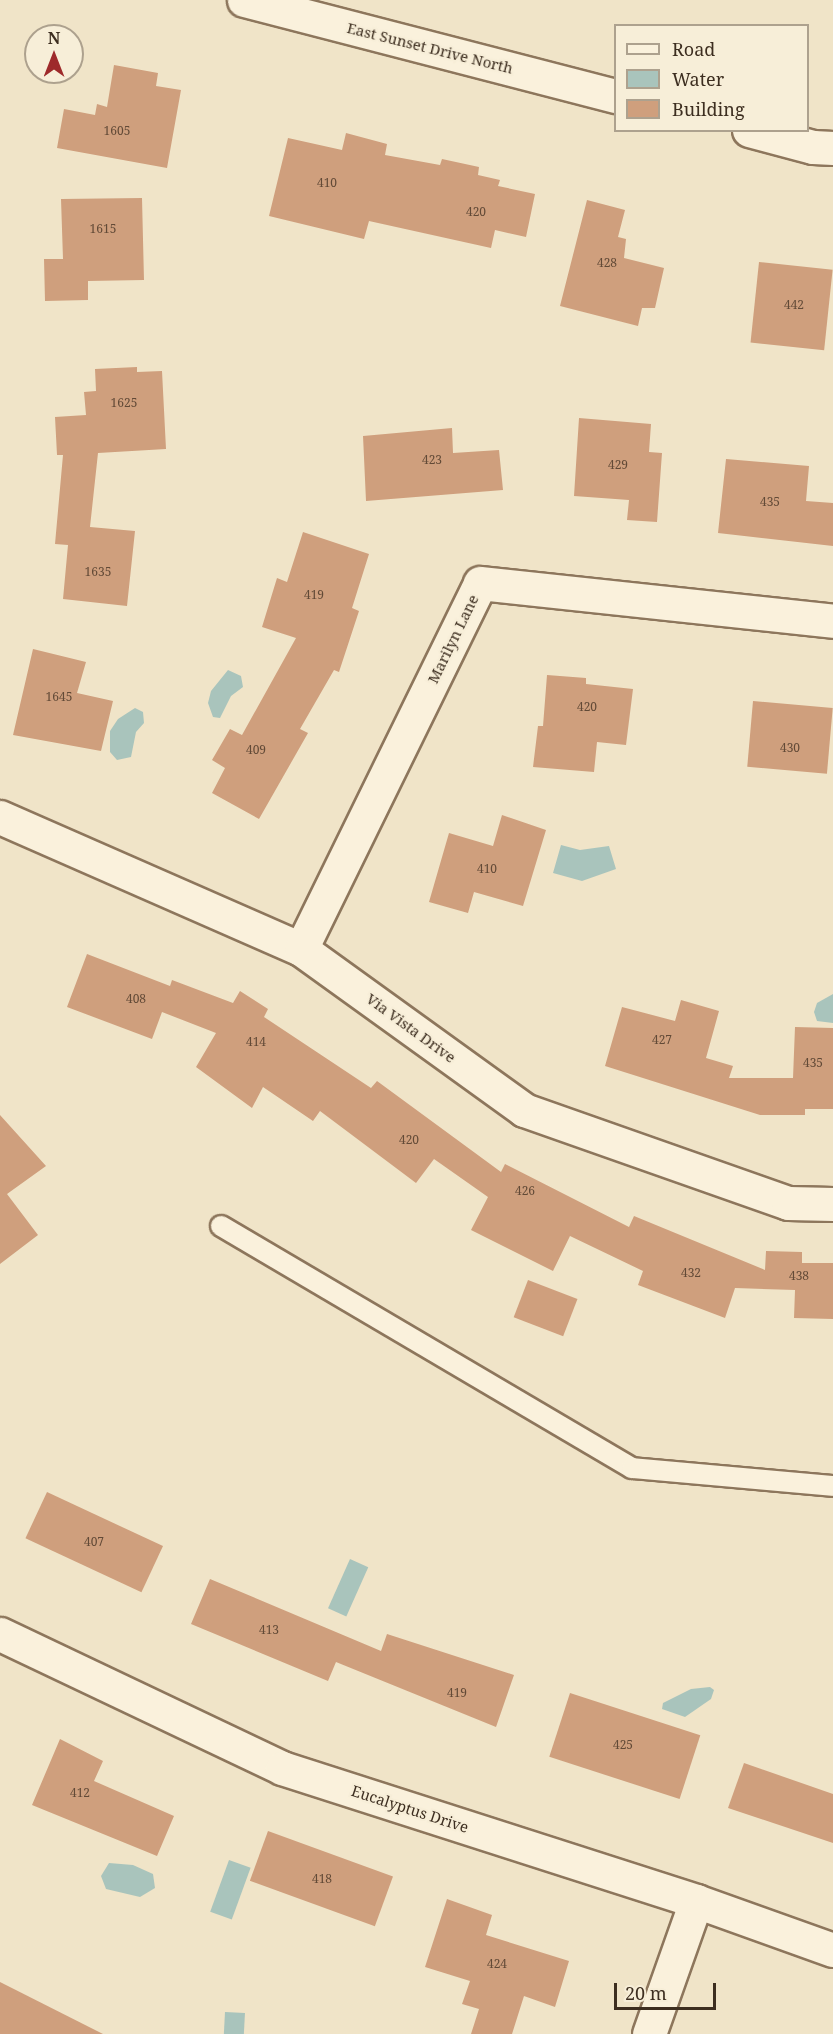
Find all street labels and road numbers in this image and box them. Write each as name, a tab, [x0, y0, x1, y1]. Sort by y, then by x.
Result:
street label: East Sunset Drive North	[345, 19, 515, 77]
street label: Marilyn Lane	[424, 592, 482, 686]
street label: Via Vista Drive	[363, 990, 459, 1066]
street label: Eucalyptus Drive	[349, 1782, 471, 1836]

